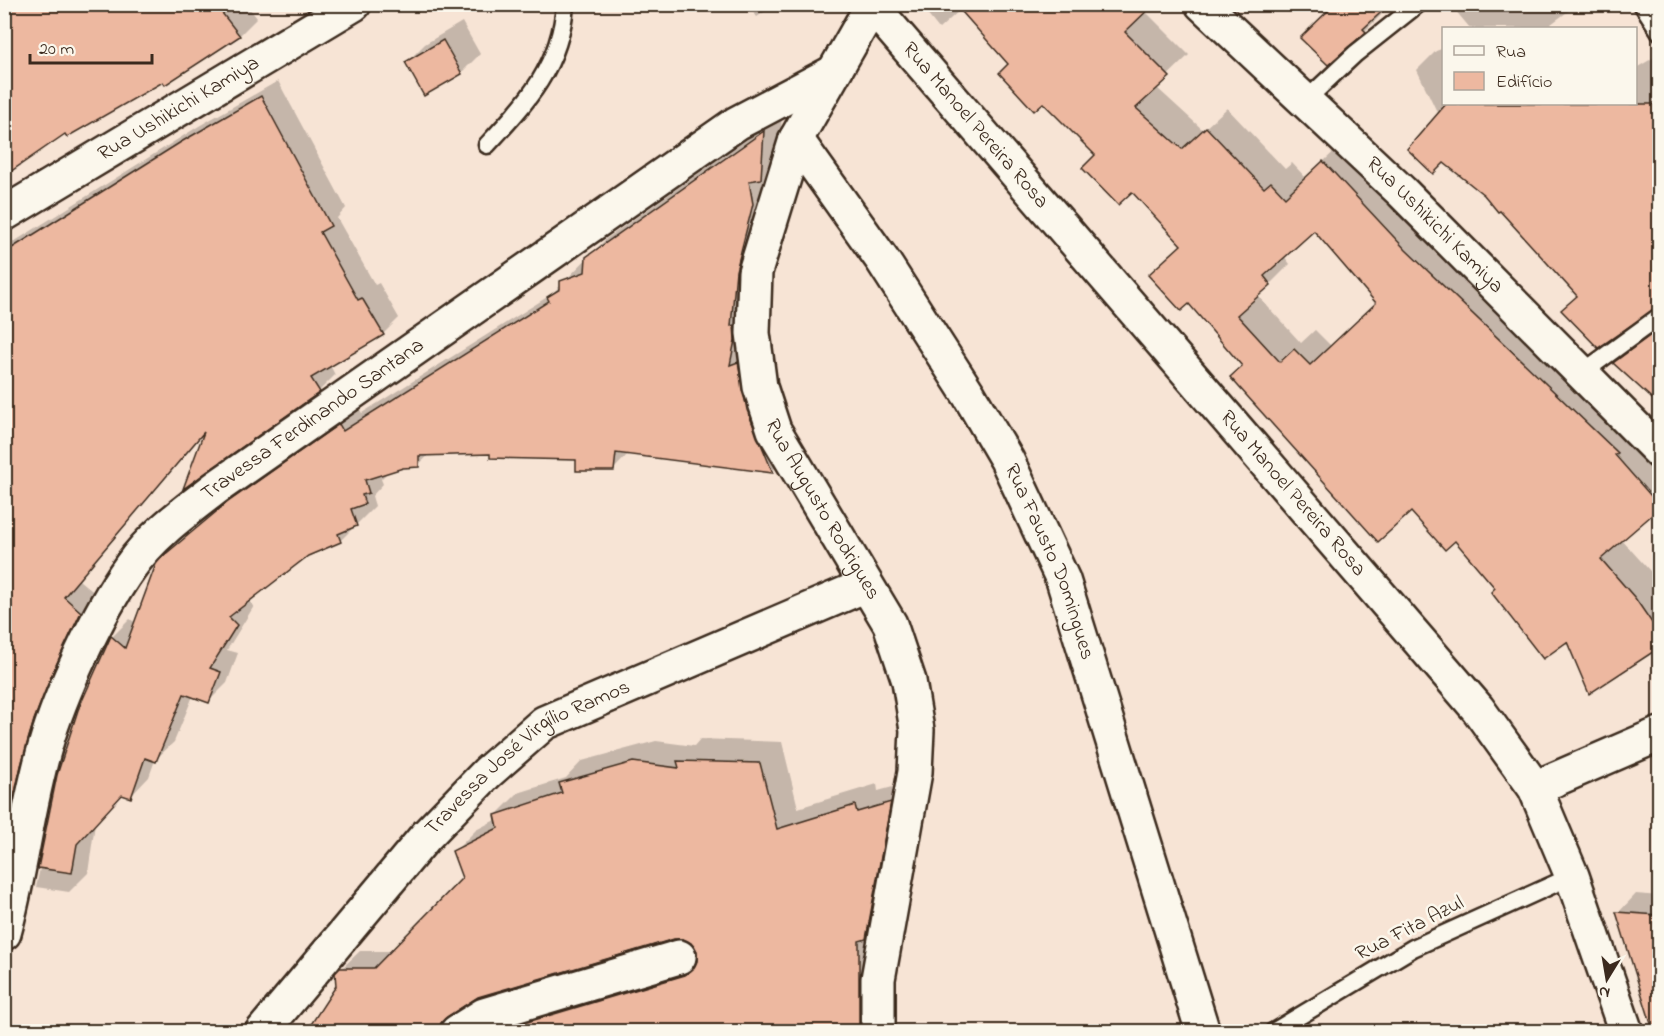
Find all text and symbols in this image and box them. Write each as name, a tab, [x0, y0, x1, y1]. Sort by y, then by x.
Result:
scale bar	[30, 27, 152, 65]
legend	[1442, 27, 1637, 105]
street label: Rua Manoel Pereira Rosa	[895, 36, 1056, 216]
text: 20 m	[39, 37, 74, 63]
text: Rua	[1496, 40, 1526, 66]
street label: Rua Ushikichi Kamiya	[92, 49, 265, 169]
text: Edifício	[1496, 70, 1552, 96]
street label: Rua Ushikichi Kamiya	[1359, 150, 1510, 301]
street label: Travessa Ferdinando Santana	[195, 331, 431, 509]
street label: Rua Manoel Pereira Rosa	[1212, 404, 1373, 584]
street label: Rua Augusto Rodrigues	[756, 415, 887, 606]
street label: Rua Fausto Domingues	[996, 459, 1102, 664]
street label: Travessa José Virgílio Ramos	[419, 673, 635, 843]
street label: Rua Fita Azul	[1350, 889, 1470, 969]
north arrow	[1577, 949, 1637, 1009]
text: N	[1597, 979, 1612, 1005]

